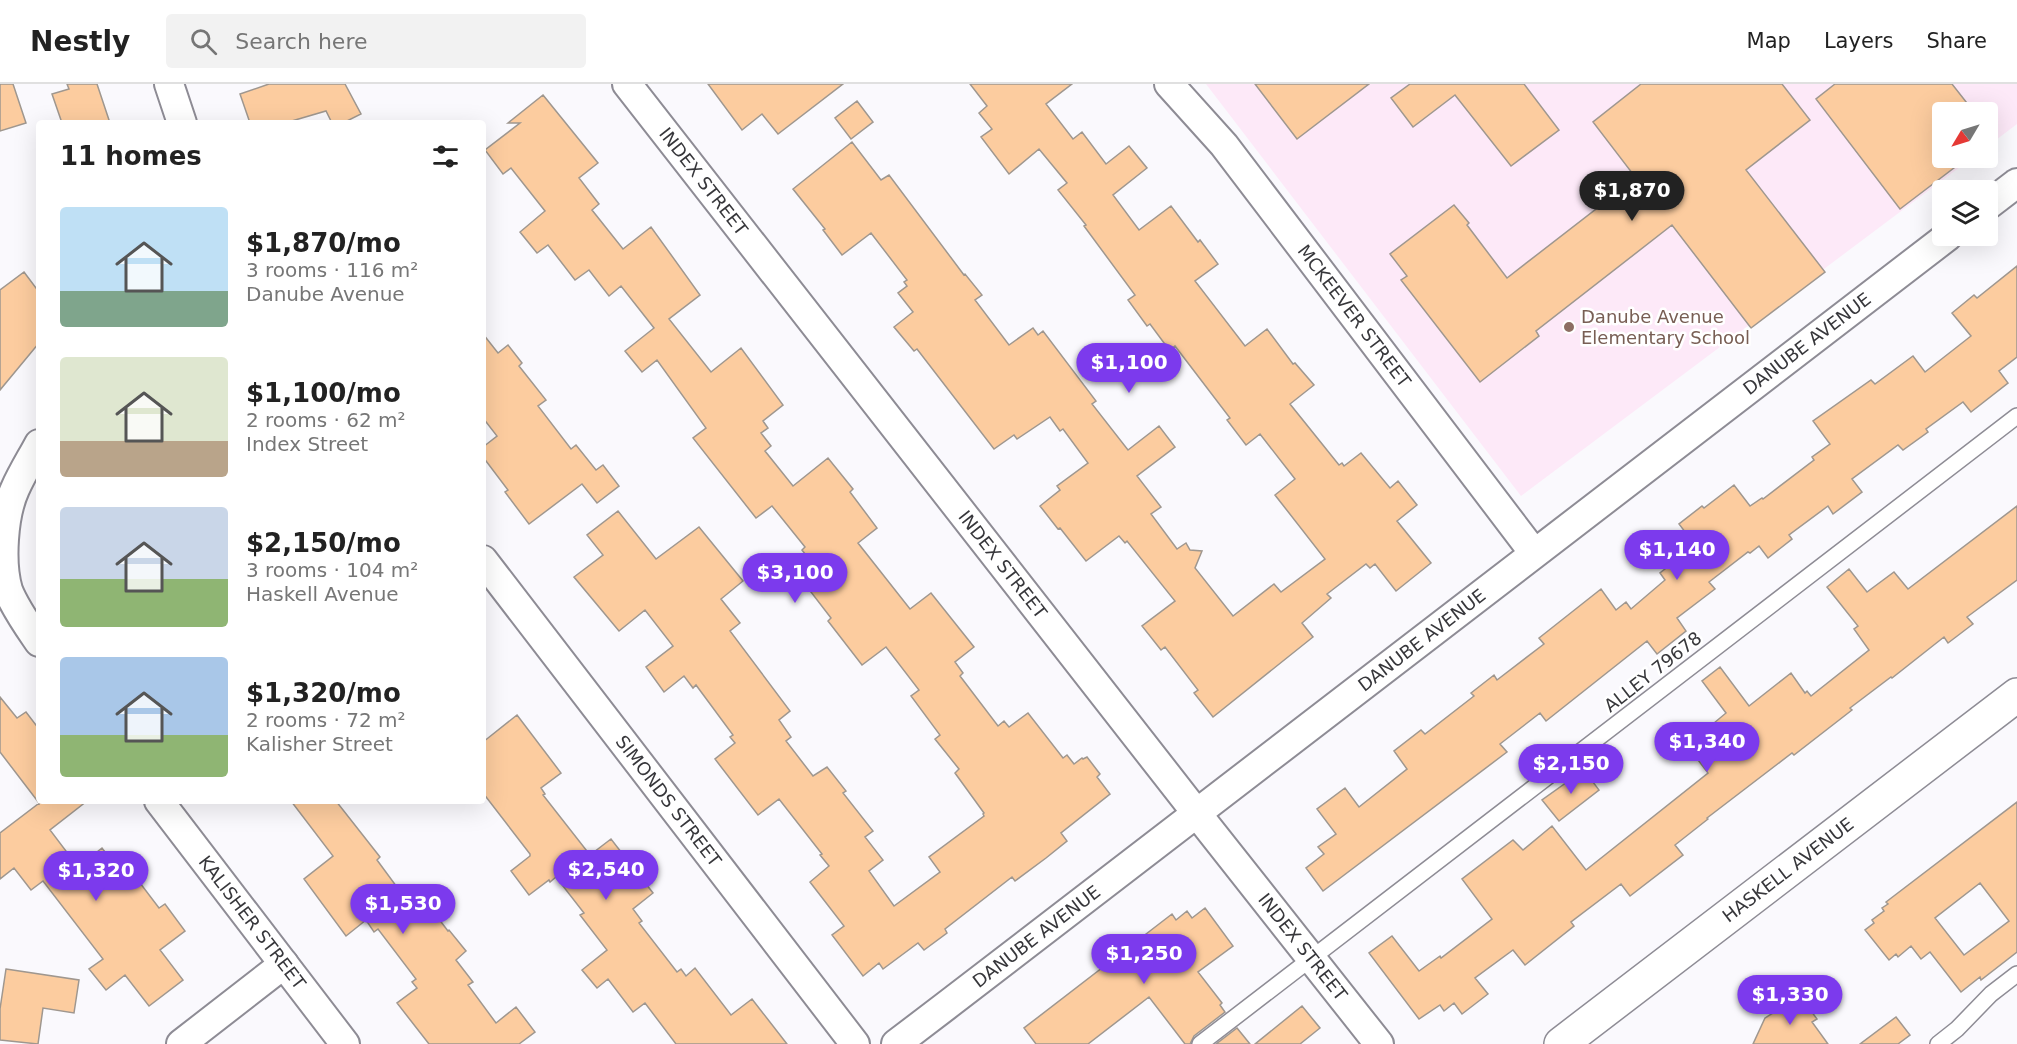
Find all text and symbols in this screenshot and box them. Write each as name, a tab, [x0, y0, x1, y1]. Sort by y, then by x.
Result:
search box	[166, 14, 586, 68]
text: Nestly	[30, 25, 130, 58]
icon: search	[187, 25, 220, 58]
text: Search here	[235, 29, 367, 54]
text: Map	[1747, 29, 1791, 53]
text: Layers	[1824, 29, 1893, 53]
text: Share	[1926, 29, 1987, 53]
north arrow	[1932, 102, 1998, 168]
map controls	[1932, 102, 1998, 246]
street label: INDEX STREET	[655, 123, 753, 240]
icon: filters	[429, 140, 462, 173]
text: 11 homes	[60, 141, 202, 171]
pin: $1,870	[1583, 171, 1681, 222]
text: $1,870	[1593, 178, 1671, 202]
button: layers	[1932, 180, 1998, 246]
text: $1,870/mo	[246, 228, 401, 258]
icon: home	[108, 231, 180, 303]
street label: MCKEEVER STREET	[1294, 240, 1416, 392]
text: 3 rooms · 116 m²	[246, 258, 418, 282]
text: Danube Avenue	[246, 282, 405, 306]
street label: DANUBE AVENUE	[1739, 288, 1875, 399]
place label: Danube Avenue Elementary School	[1581, 306, 1750, 348]
marker: Danube Avenue Elementary School	[1562, 320, 1576, 334]
pin: $1,100	[1080, 343, 1178, 394]
text: $1,100	[1090, 350, 1168, 374]
text: $1,100/mo	[246, 378, 401, 408]
icon: home	[108, 381, 180, 453]
text: 2 rooms · 62 m²	[246, 408, 406, 432]
text: Index Street	[246, 432, 368, 456]
street label: INDEX STREET	[954, 506, 1052, 623]
text: $2,150/mo	[246, 528, 401, 558]
pin: $1,140	[1628, 530, 1726, 581]
icon: home	[108, 531, 180, 603]
text: $1,140	[1638, 537, 1716, 561]
pin: $3,100	[746, 553, 844, 604]
text: 3 rooms · 104 m²	[246, 558, 418, 582]
text: $3,100	[756, 560, 834, 584]
text: Haskell Avenue	[246, 582, 399, 606]
street label: DANUBE AVENUE	[1354, 584, 1489, 696]
street label: ALLEY 79678	[1600, 627, 1706, 716]
text: $1,320/mo	[246, 678, 401, 708]
icon: home	[108, 681, 180, 753]
text: 2 rooms · 72 m²	[246, 708, 406, 732]
pin: $1,340	[1658, 722, 1756, 773]
text: $1,340	[1668, 729, 1746, 753]
street label: SIMONDS STREET	[612, 731, 726, 871]
text: Kalisher Street	[246, 732, 393, 756]
pin: $2,150	[1522, 744, 1620, 795]
text: $2,150	[1532, 751, 1610, 775]
street label: HASKELL AVENUE	[1718, 813, 1857, 926]
pin: $2,540	[557, 850, 655, 901]
pin: $1,320	[47, 851, 145, 902]
street label: KALISHER STREET	[195, 851, 311, 994]
text: $2,540	[567, 857, 645, 881]
text: $1,320	[57, 858, 135, 882]
street label: DANUBE AVENUE	[968, 881, 1104, 992]
pin: $1,530	[354, 884, 452, 935]
street label: INDEX STREET	[1254, 889, 1352, 1005]
text: $1,530	[364, 891, 442, 915]
pin: $1,250	[1095, 934, 1193, 985]
text: $1,250	[1105, 941, 1183, 965]
pin: $1,330	[1741, 975, 1839, 1026]
text: $1,330	[1751, 982, 1829, 1006]

